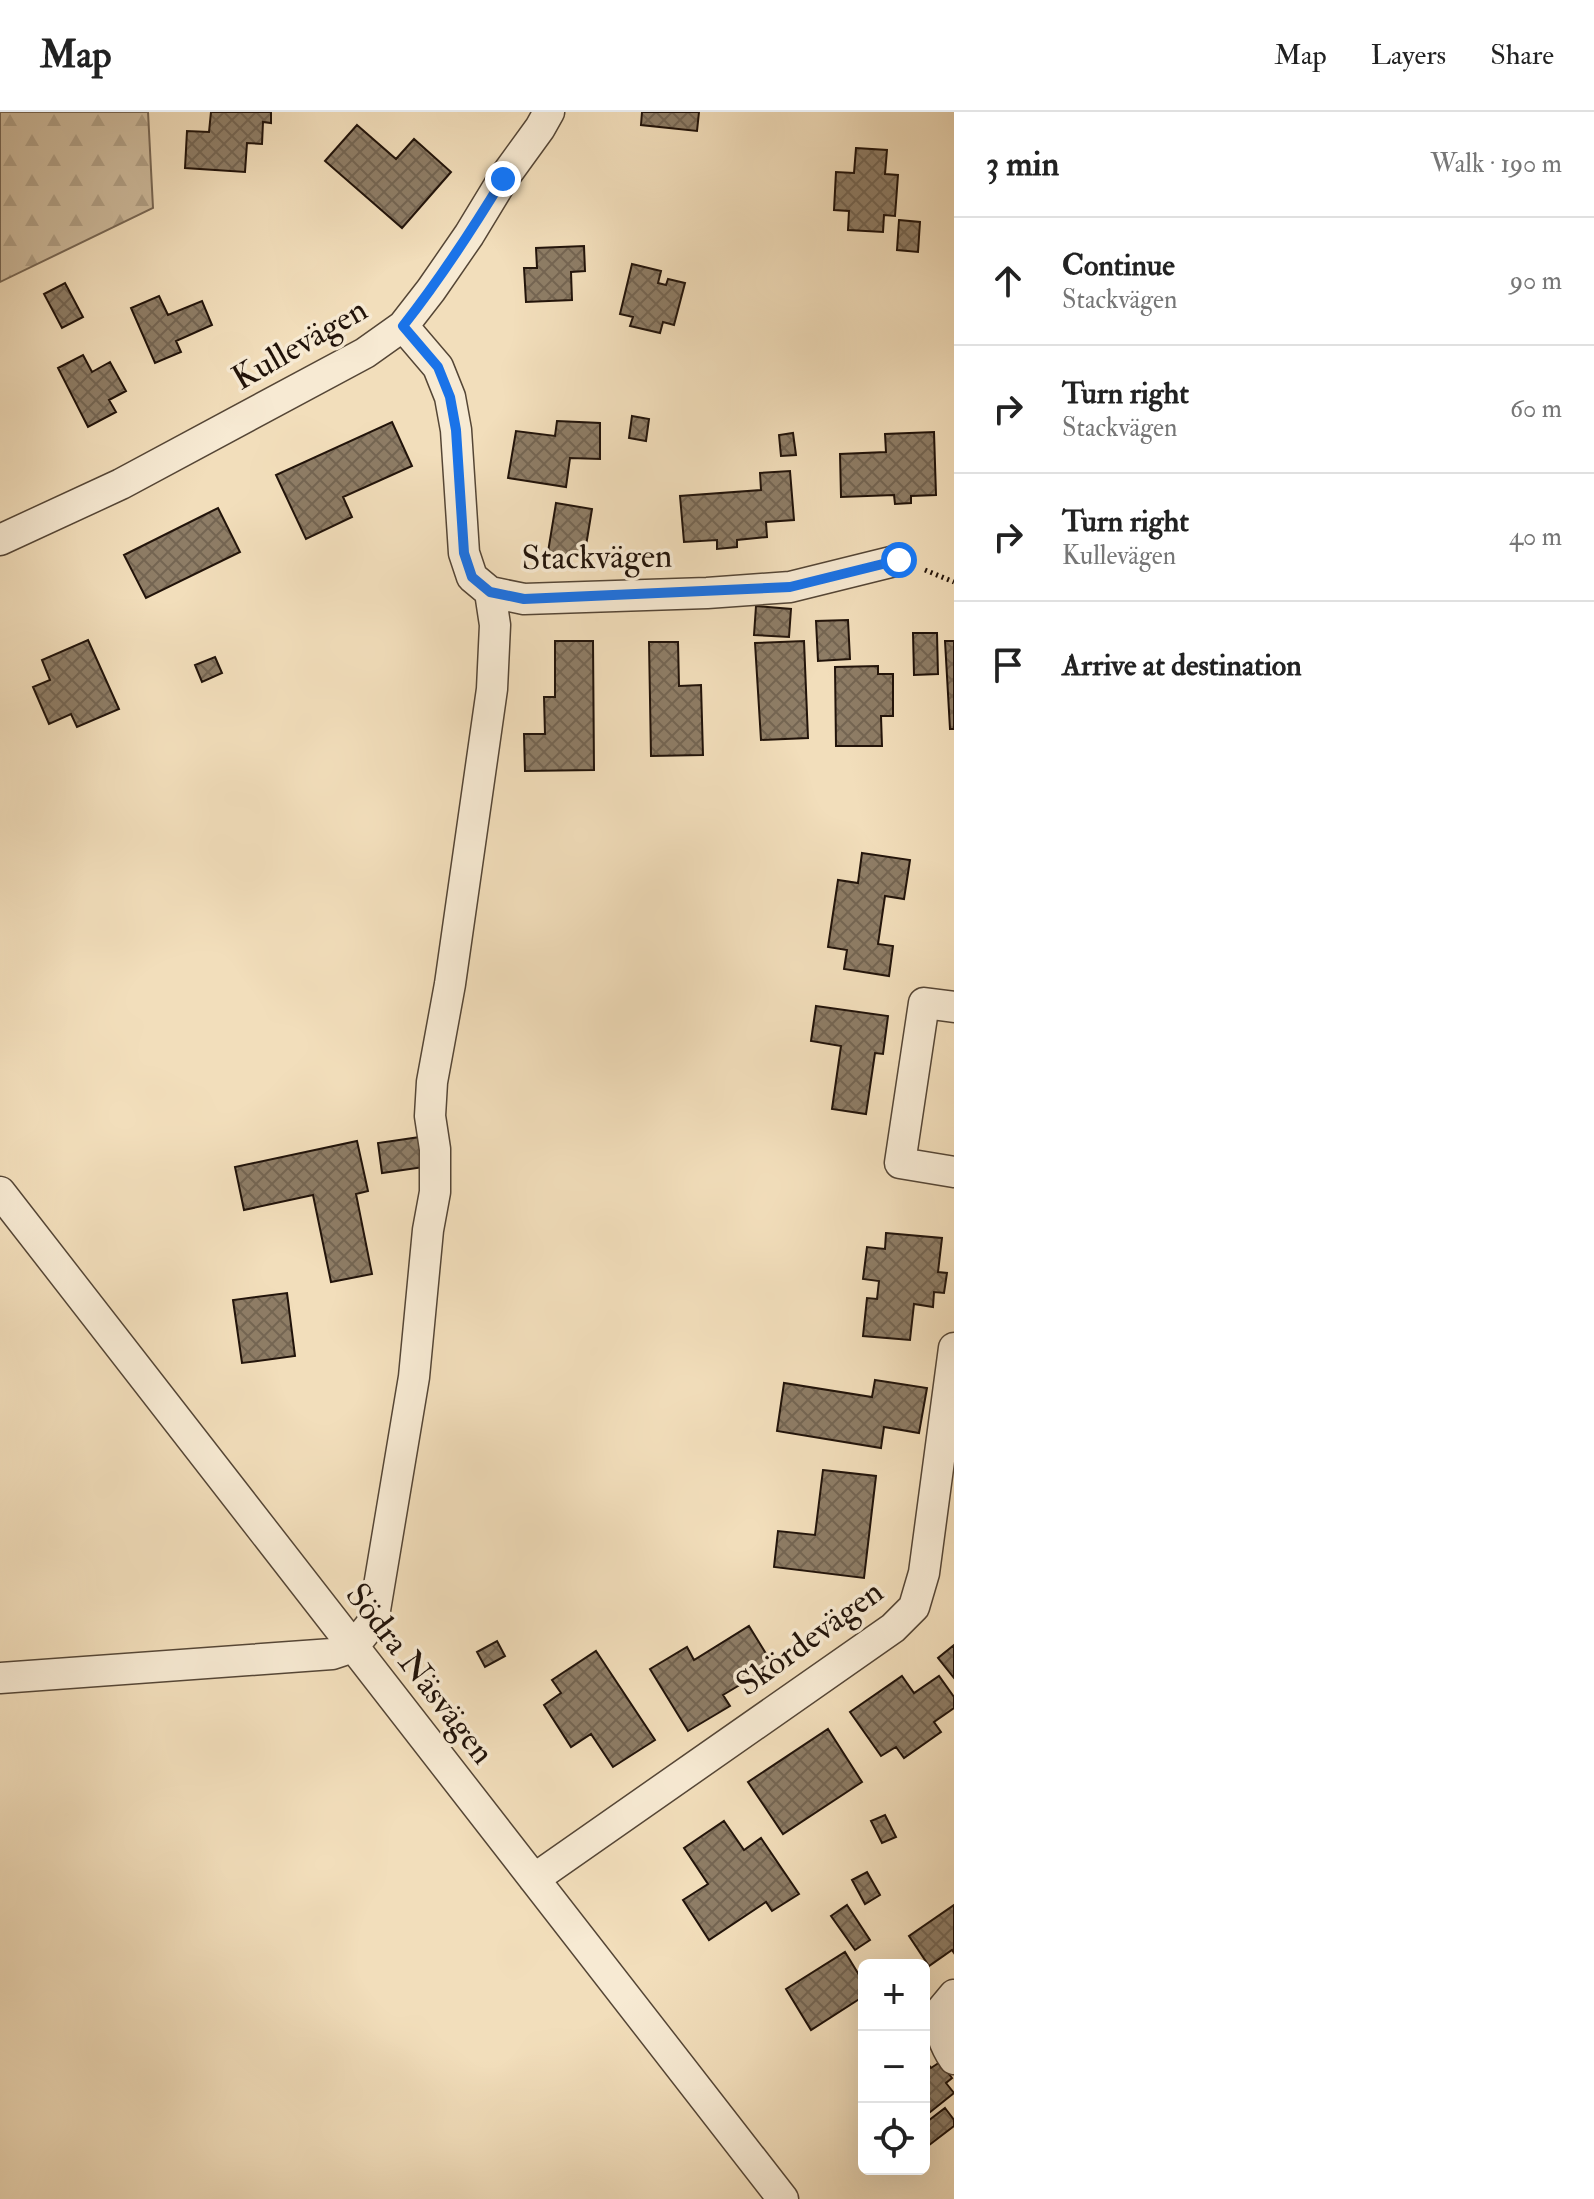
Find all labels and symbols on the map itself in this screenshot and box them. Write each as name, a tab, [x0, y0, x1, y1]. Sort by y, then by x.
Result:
route end	[485, 161, 521, 197]
street label: Kullevägen	[224, 288, 375, 400]
street label: Stackvägen	[521, 535, 673, 580]
route start	[881, 542, 917, 578]
street label: Skördevägen	[728, 1570, 892, 1706]
street label: Södra Näsvägen	[336, 1575, 504, 1773]

